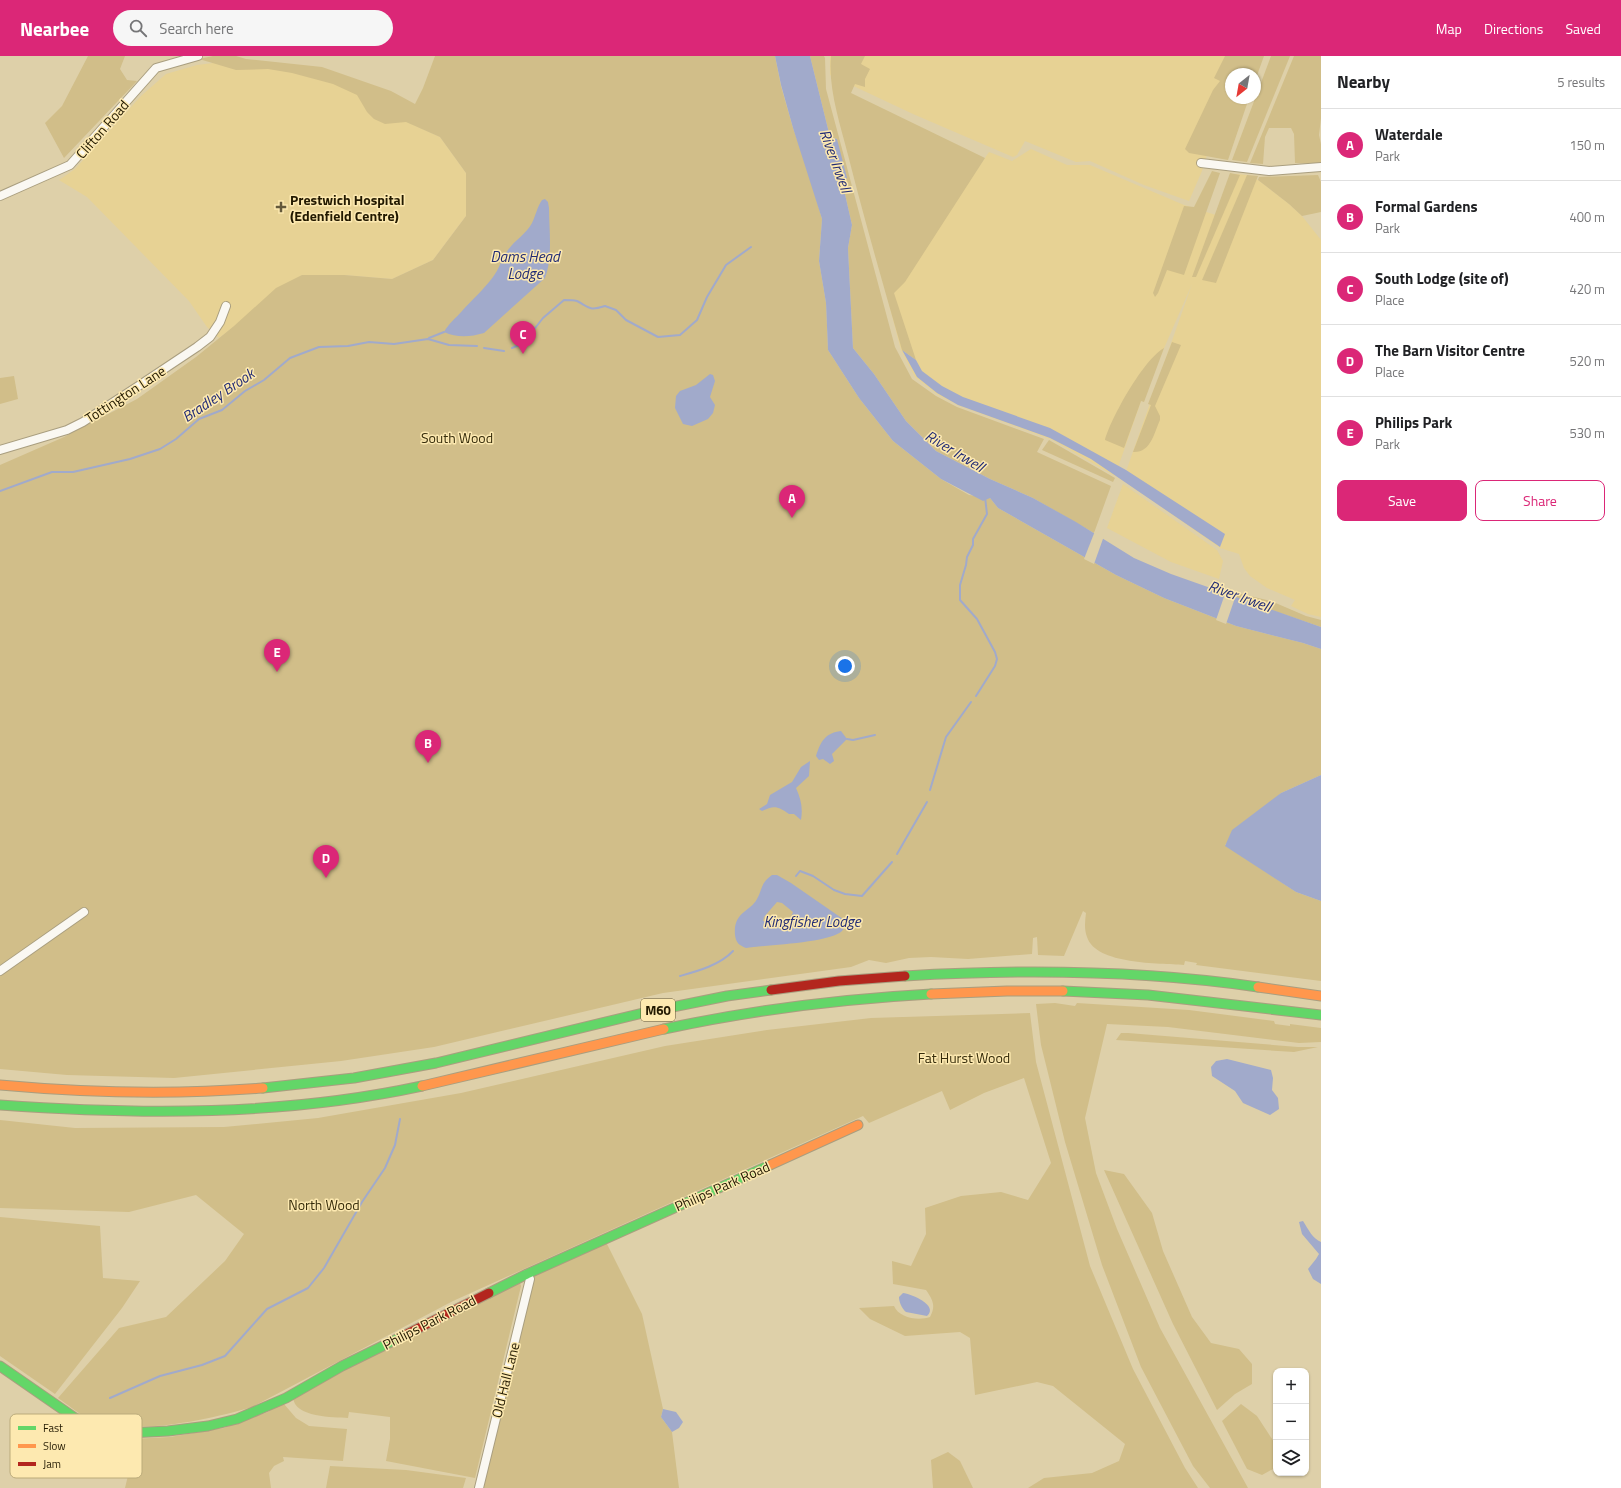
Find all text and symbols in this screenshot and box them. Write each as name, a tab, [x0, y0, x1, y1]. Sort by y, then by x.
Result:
search box	[113, 10, 393, 46]
text: Nearbee	[20, 14, 89, 43]
icon: search	[127, 17, 149, 39]
text: Search here	[159, 17, 234, 40]
text: Map	[1436, 18, 1462, 39]
text: Directions	[1484, 18, 1543, 39]
text: Saved	[1565, 18, 1601, 39]
north arrow	[1225, 68, 1261, 104]
text: Nearby	[1337, 69, 1390, 95]
text: 5 results	[1557, 72, 1605, 92]
street label: Clifton Road	[71, 95, 133, 163]
text: Waterdale	[1375, 123, 1443, 146]
water label: River Irwell	[814, 126, 859, 197]
text: A	[1346, 135, 1354, 155]
text: 150 m	[1569, 135, 1605, 155]
text: Park	[1375, 146, 1400, 166]
place label: Prestwich Hospital (Edenfield Centre)	[290, 189, 405, 226]
text: Formal Gardens	[1375, 195, 1478, 218]
marker: Prestwich Hospital (Edenfield Centre)	[275, 201, 287, 213]
text: B	[1346, 207, 1354, 227]
text: 400 m	[1569, 207, 1605, 227]
text: Park	[1375, 218, 1400, 238]
water label: Dams Head Lodge	[490, 245, 561, 285]
text: South Lodge (site of)	[1375, 267, 1509, 290]
text: C	[1346, 279, 1354, 299]
text: 420 m	[1569, 279, 1605, 299]
text: Place	[1375, 290, 1404, 310]
pin: C	[510, 321, 536, 354]
text: The Barn Visitor Centre	[1375, 339, 1525, 362]
text: D	[1346, 351, 1354, 371]
text: 520 m	[1569, 351, 1605, 371]
street label: Tottington Lane	[81, 360, 169, 428]
water label: Bradley Brook	[177, 361, 261, 428]
text: Place	[1375, 362, 1404, 382]
text: Philips Park	[1375, 411, 1452, 434]
text: E	[1346, 423, 1354, 443]
text: 530 m	[1569, 423, 1605, 443]
water label: River Irwell	[921, 424, 991, 479]
park label: South Wood	[421, 427, 493, 448]
text: Park	[1375, 434, 1400, 454]
button: Save	[1337, 480, 1467, 521]
button: Share	[1475, 480, 1605, 521]
pin: A	[779, 485, 805, 518]
water label: River Irwell	[1205, 574, 1276, 619]
pin: E	[264, 639, 290, 672]
your location	[835, 656, 855, 676]
pin: B	[415, 730, 441, 763]
pin: D	[313, 845, 339, 878]
water label: Kingfisher Lodge	[763, 910, 862, 933]
road number: M60	[641, 999, 675, 1021]
park label: Fat Hurst Wood	[918, 1047, 1010, 1068]
street label: Philips Park Road	[671, 1156, 773, 1216]
park label: North Wood	[288, 1194, 360, 1215]
street label: Philips Park Road	[379, 1289, 479, 1355]
street label: Old Hall Lane	[485, 1340, 525, 1420]
map controls	[1273, 1368, 1309, 1476]
button: +	[1273, 1368, 1309, 1404]
button: −	[1273, 1404, 1309, 1440]
legend	[10, 1414, 142, 1478]
text: Fast	[43, 1420, 63, 1436]
text: Slow	[43, 1438, 66, 1454]
button: layers	[1273, 1440, 1309, 1476]
text: Jam	[43, 1456, 61, 1472]

